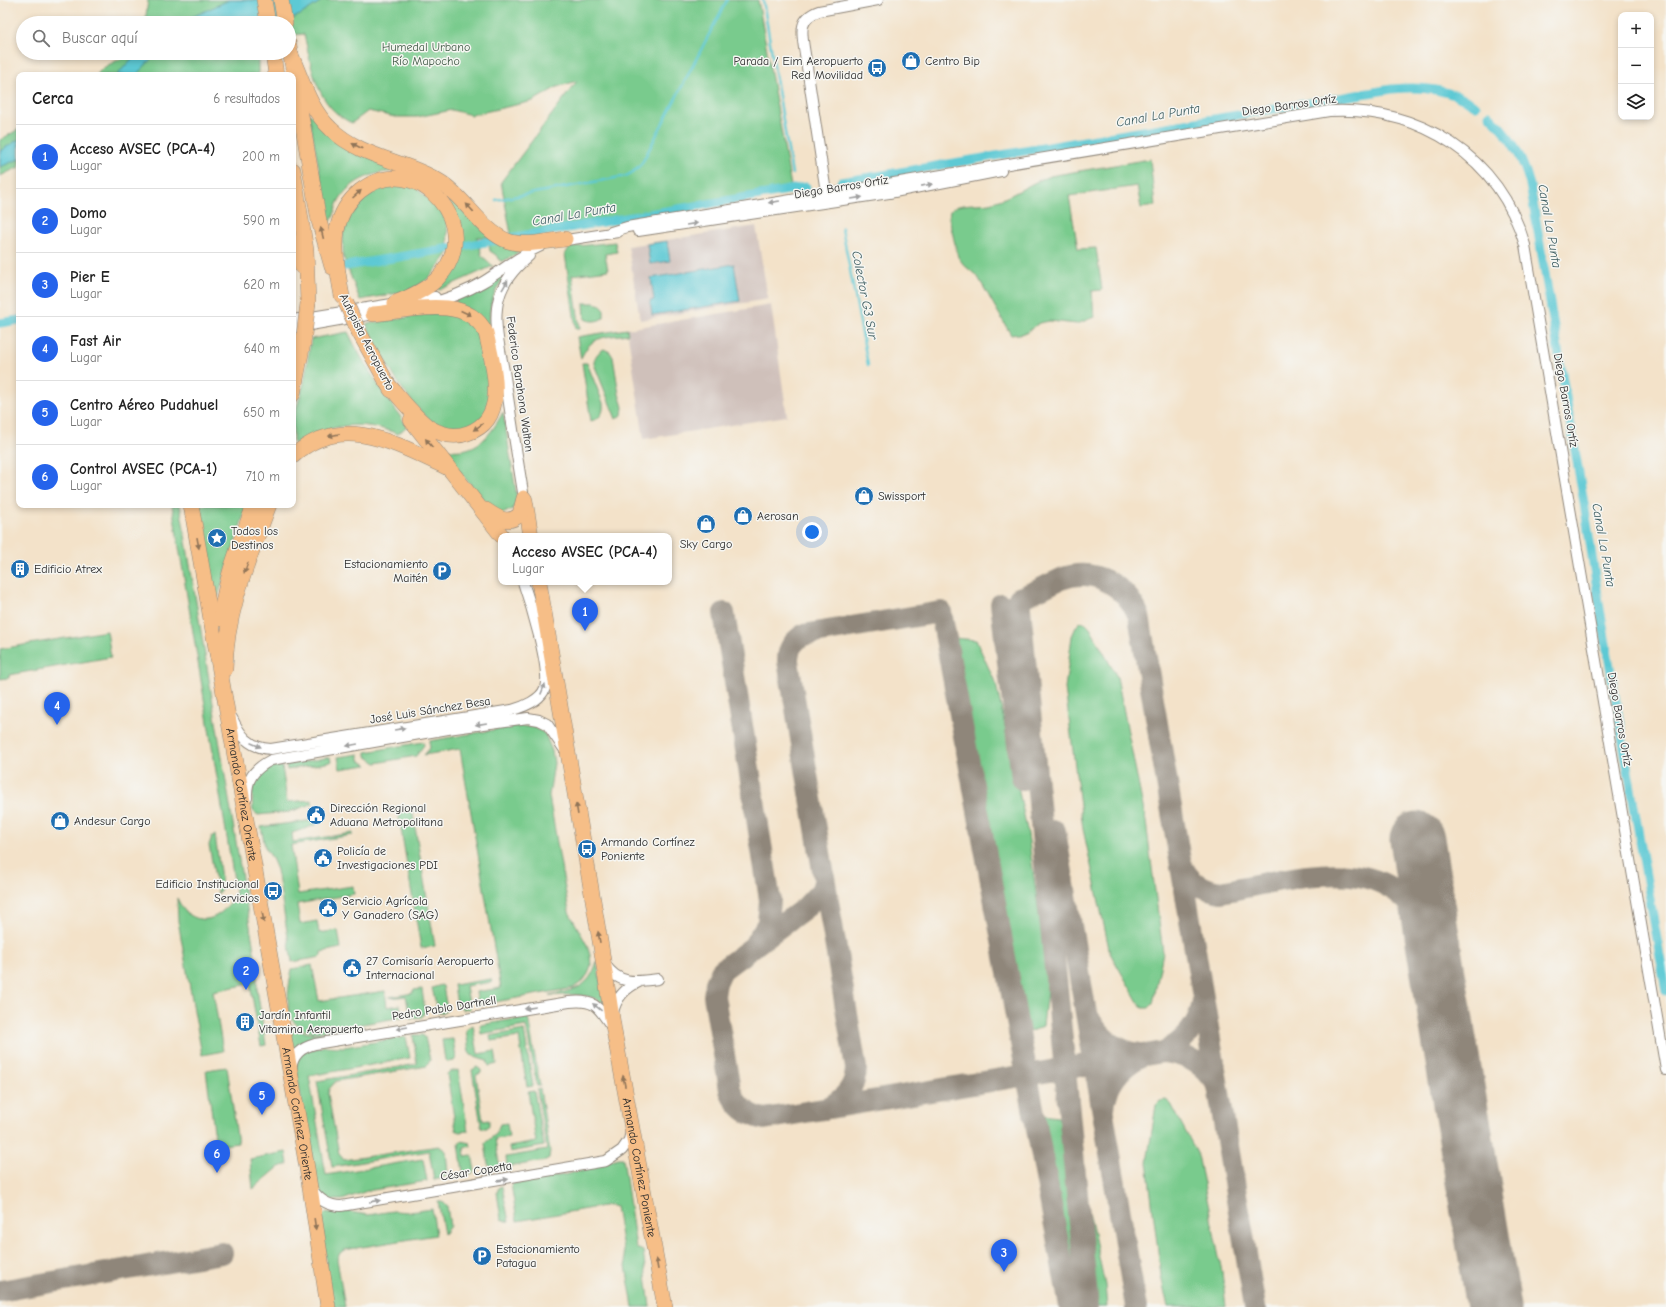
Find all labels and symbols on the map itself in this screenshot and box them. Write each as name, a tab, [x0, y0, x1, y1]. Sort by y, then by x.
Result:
park label: Humedal Urbano Río Mapocho	[382, 40, 470, 68]
shop icon: Centro Bip	[900, 50, 922, 72]
place label: Parada / Eim Aeropuerto Red Movilidad	[734, 54, 863, 82]
place label: Centro Bip	[925, 54, 980, 68]
bus stop icon: Parada / Eim Aeropuerto Red Movilidad	[866, 57, 888, 79]
street label: Diego Barros Ortíz	[1241, 91, 1338, 119]
water label: Canal La Punta	[1115, 100, 1201, 130]
one-way arrow	[351, 143, 363, 149]
street label: Diego Barros Ortíz	[793, 173, 890, 201]
one-way arrow	[921, 182, 933, 188]
water label: Canal La Punta	[1535, 183, 1565, 269]
one-way arrow	[352, 189, 362, 199]
one-way arrow	[851, 195, 863, 201]
water label: Canal La Punta	[531, 199, 617, 229]
one-way arrow	[768, 199, 780, 205]
one-way arrow	[465, 203, 475, 213]
one-way arrow	[686, 221, 698, 227]
one-way arrow	[319, 226, 325, 238]
water label: Colector G3 Sur	[849, 249, 881, 341]
one-way arrow	[501, 279, 508, 291]
street label: Autopista Aeropuerto	[337, 291, 397, 393]
one-way arrow	[461, 310, 472, 316]
street label: Federico Barahona Walton	[504, 315, 536, 453]
street label: Diego Barros Ortíz	[1551, 352, 1581, 449]
one-way arrow	[472, 424, 484, 431]
one-way arrow	[328, 433, 340, 439]
one-way arrow	[425, 437, 434, 448]
shop icon: Swissport	[853, 485, 875, 507]
place label: Swissport	[878, 489, 926, 503]
water label: Canal La Punta	[1589, 502, 1619, 588]
shop icon: Aerosan	[732, 505, 754, 527]
place label: Aerosan	[757, 509, 799, 523]
shop icon: Sky Cargo	[695, 513, 717, 535]
your location	[802, 522, 822, 542]
place label: Todos los Destinos	[231, 524, 278, 552]
place icon: Todos los Destinos	[206, 527, 228, 549]
one-way arrow	[195, 537, 201, 550]
place label: Sky Cargo	[680, 537, 732, 551]
place label: Estacionamiento Maitén	[344, 557, 428, 585]
building icon: Edificio Atrex	[9, 558, 31, 580]
parking icon: Estacionamiento Maitén	[431, 560, 453, 582]
place label: Edificio Atrex	[34, 562, 102, 576]
one-way arrow	[242, 562, 248, 574]
pin: 1	[572, 598, 598, 631]
street label: Diego Barros Ortíz	[1605, 671, 1635, 768]
one-way arrow	[539, 683, 546, 695]
pin: 4	[44, 692, 70, 725]
street label: José Luis Sánchez Besa	[369, 694, 491, 726]
one-way arrow	[475, 721, 487, 727]
one-way arrow	[394, 725, 406, 731]
street label: Armando Cortínez Oriente	[223, 727, 260, 862]
one-way arrow	[346, 742, 359, 748]
one-way arrow	[250, 743, 262, 749]
place label: Dirección Regional Aduana Metropolitana	[330, 801, 443, 829]
one-way arrow	[573, 803, 579, 815]
public building icon: Dirección Regional Aduana Metropolitana	[305, 804, 327, 826]
shop icon: Andesur Cargo	[49, 810, 71, 832]
place label: Andesur Cargo	[74, 814, 151, 828]
place label: Armando Cortínez Poniente	[601, 835, 696, 863]
bus stop icon: Armando Cortínez Poniente	[576, 838, 598, 860]
place label: Policía de Investigaciones PDI	[337, 844, 438, 872]
public building icon: Policía de Investigaciones PDI	[312, 847, 334, 869]
place label: Edificio Institucional Servicios	[155, 877, 259, 905]
bus stop icon: Edificio Institucional Servicios	[262, 880, 284, 902]
place label: Servicio Agrícola Y Ganadero (SAG)	[342, 894, 439, 922]
public building icon: Servicio Agrícola Y Ganadero (SAG)	[317, 897, 339, 919]
one-way arrow	[260, 910, 266, 923]
one-way arrow	[596, 931, 602, 943]
place label: 27 Comisaría Aeropuerto Internacional	[366, 954, 494, 982]
pin: 2	[233, 957, 259, 990]
public building icon: 27 Comisaría Aeropuerto Internacional	[341, 957, 363, 979]
street label: Pedro Pablo Dartnell	[391, 993, 497, 1023]
one-way arrow	[591, 1003, 602, 1012]
one-way arrow	[524, 1005, 537, 1011]
place label: Jardín Infantil Vitamina Aeropuerto	[259, 1008, 364, 1036]
building icon: Jardín Infantil Vitamina Aeropuerto	[234, 1011, 256, 1033]
one-way arrow	[396, 1026, 408, 1032]
street label: Armando Cortínez Oriente	[279, 1046, 316, 1181]
one-way arrow	[620, 1075, 626, 1087]
pin: 5	[249, 1082, 275, 1115]
street label: Armando Cortínez Poniente	[619, 1097, 659, 1238]
pin: 6	[204, 1140, 230, 1173]
street label: César Copetta	[439, 1158, 513, 1184]
one-way arrow	[497, 1177, 509, 1183]
one-way arrow	[369, 1198, 381, 1204]
one-way arrow	[312, 1218, 318, 1230]
pin: 3	[991, 1239, 1017, 1272]
place label: Estacionamiento Patagua	[496, 1242, 580, 1270]
parking icon: Estacionamiento Patagua	[471, 1245, 493, 1267]
one-way arrow	[654, 1258, 660, 1270]

